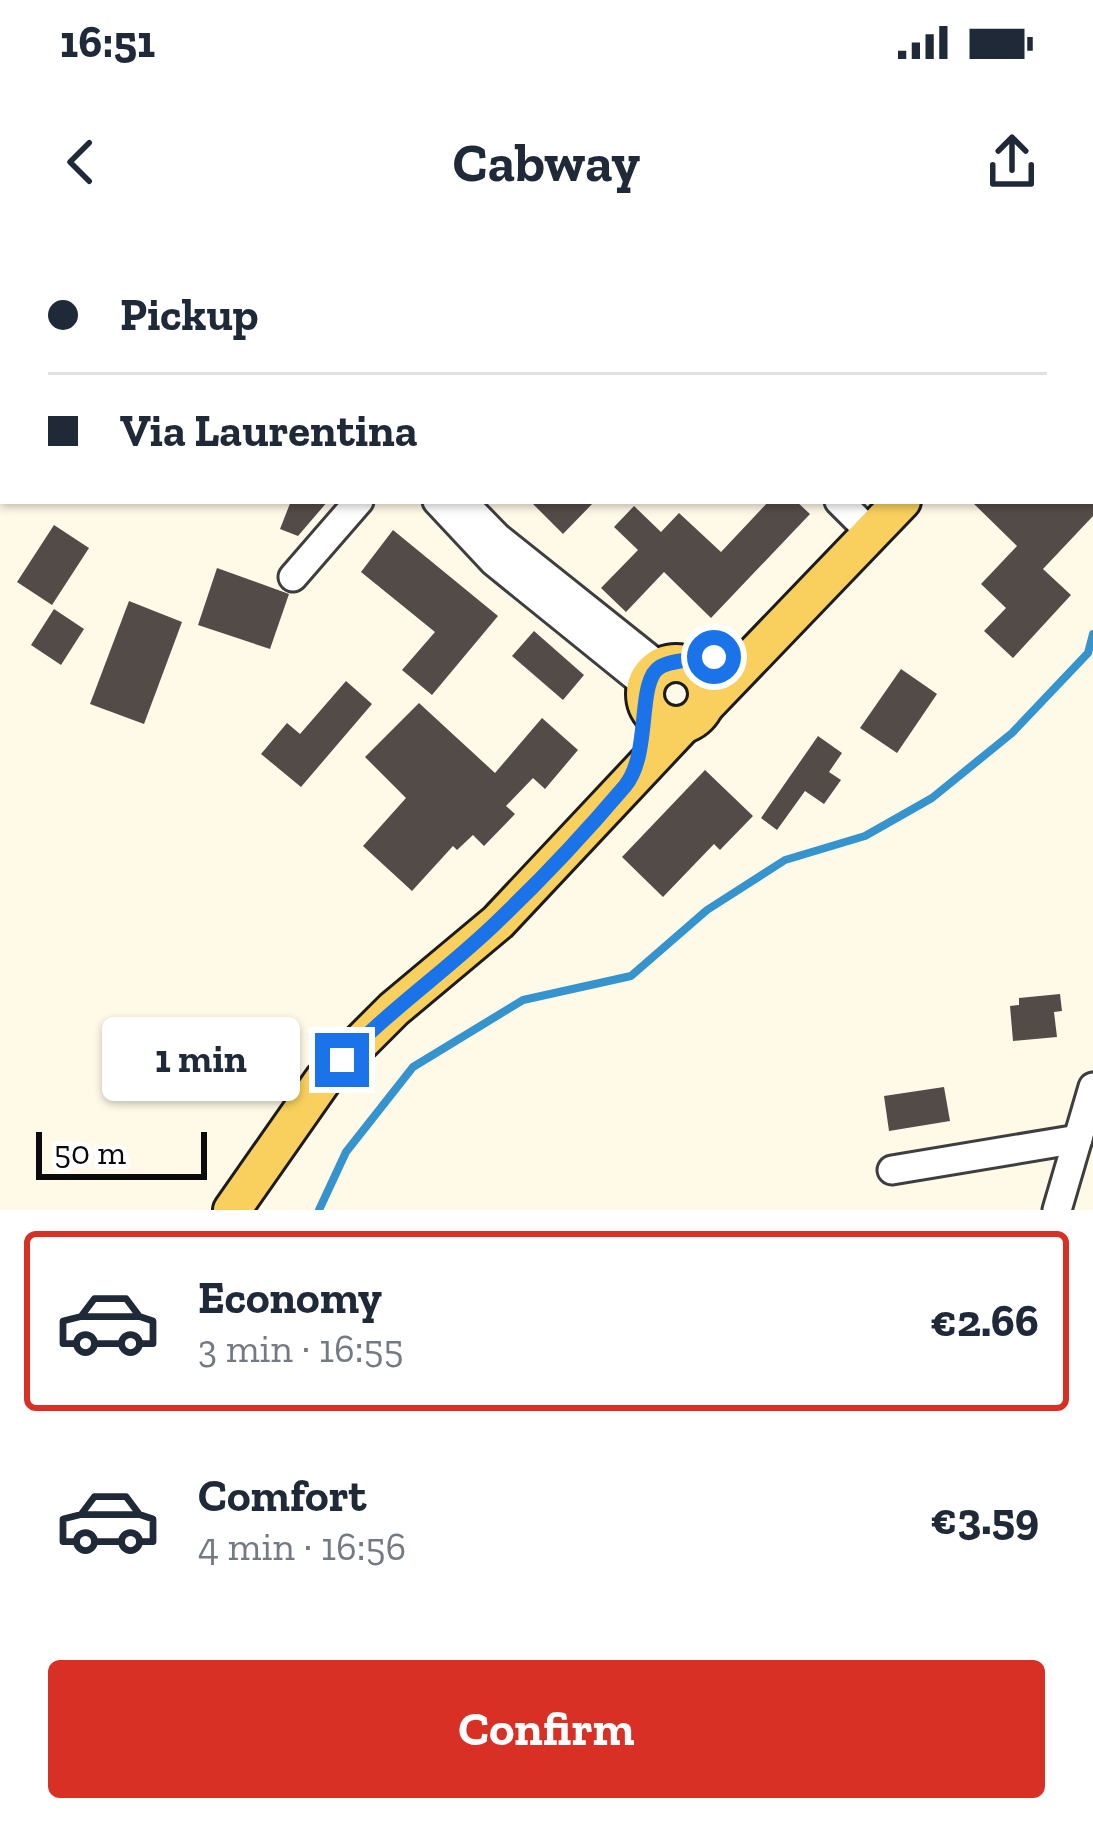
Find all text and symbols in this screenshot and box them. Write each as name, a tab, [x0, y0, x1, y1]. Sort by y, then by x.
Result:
text: 16:51	[60, 15, 155, 69]
icon: back	[48, 129, 114, 195]
icon: share	[979, 129, 1045, 195]
text: Cabway	[453, 130, 640, 195]
text: Pickup	[120, 288, 258, 342]
text: Via Laurentina	[120, 404, 418, 458]
route start	[687, 630, 741, 684]
callout: 1 min	[102, 1018, 300, 1102]
route end	[315, 1033, 369, 1087]
text: 1 min	[155, 1035, 247, 1082]
scale bar	[36, 1126, 207, 1179]
text: 50 m	[54, 1133, 126, 1172]
icon: car	[54, 1267, 162, 1375]
text: Economy	[198, 1271, 382, 1325]
text: €2.66	[930, 1294, 1039, 1348]
text: 3 min · 16:55	[198, 1325, 404, 1372]
icon: car	[54, 1465, 162, 1573]
text: Comfort	[198, 1469, 366, 1523]
text: €3.59	[931, 1492, 1039, 1546]
text: 4 min · 16:56	[198, 1523, 406, 1570]
button: Confirm	[48, 1660, 1045, 1798]

